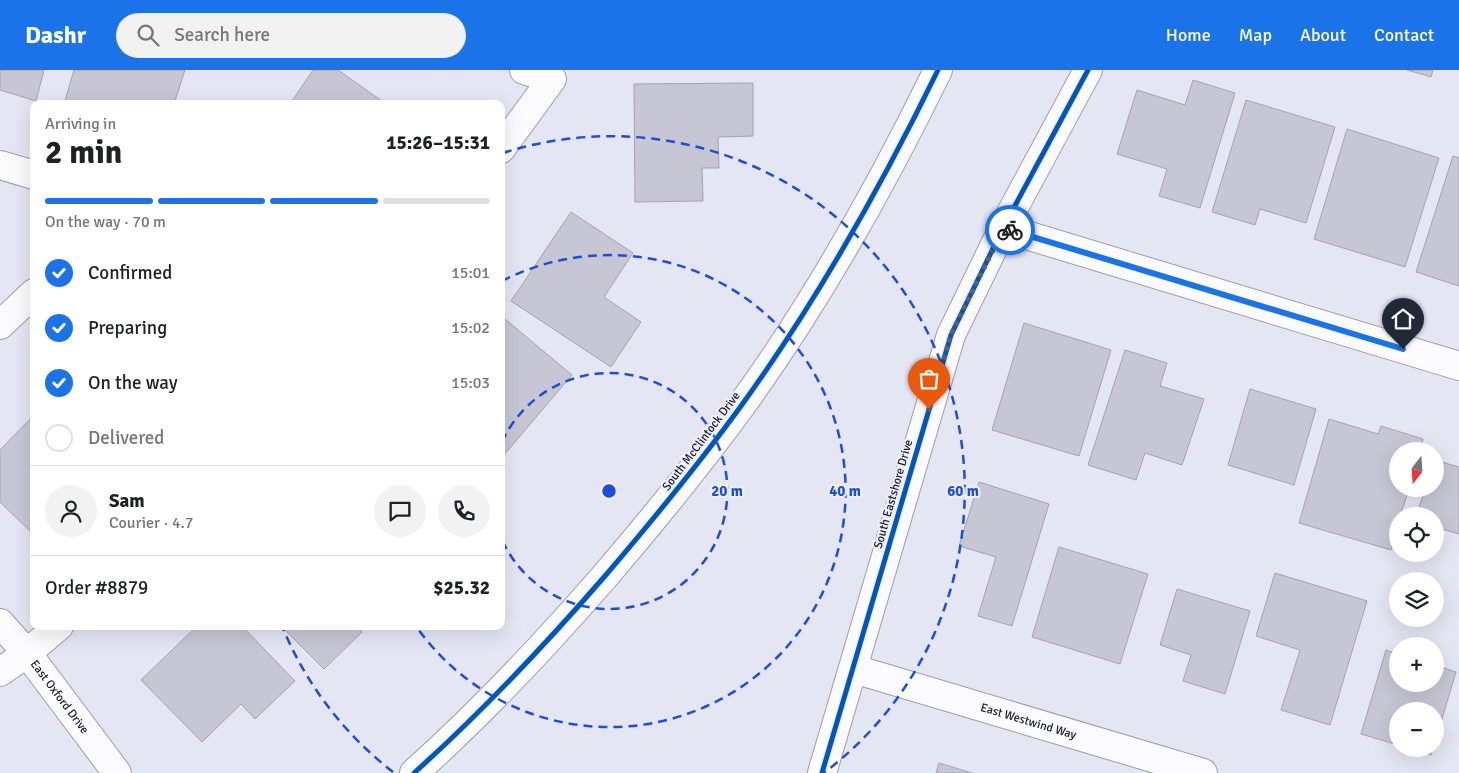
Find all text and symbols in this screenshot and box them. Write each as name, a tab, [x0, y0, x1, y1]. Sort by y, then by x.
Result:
search box	[116, 13, 466, 58]
text: Dashr	[25, 20, 86, 50]
icon: search	[134, 21, 162, 49]
text: Search here	[174, 23, 270, 47]
text: Home	[1166, 24, 1211, 46]
text: Map	[1239, 24, 1272, 46]
text: About	[1300, 24, 1346, 46]
text: Contact	[1374, 24, 1434, 46]
text: Arriving in	[45, 114, 116, 134]
text: 15:26–15:31	[386, 131, 490, 155]
text: 2 min	[45, 133, 122, 172]
courier	[985, 205, 1035, 255]
text: On the way · 70 m	[45, 212, 166, 232]
icon: bike	[996, 216, 1024, 244]
icon: check	[45, 259, 73, 287]
text: Confirmed	[88, 261, 172, 285]
text: 15:01	[451, 263, 490, 283]
pin	[1382, 298, 1424, 349]
icon: home	[1389, 305, 1417, 333]
icon: check	[45, 314, 73, 342]
text: Preparing	[88, 316, 167, 340]
text: 15:02	[451, 318, 490, 338]
pin	[908, 358, 950, 409]
icon: bag	[915, 365, 943, 393]
icon: check	[45, 369, 73, 397]
text: On the way	[88, 371, 178, 395]
text: 15:03	[451, 373, 490, 393]
street label: South McClintock Drive	[659, 389, 744, 494]
text: Delivered	[88, 426, 164, 450]
street label: South Eastshore Drive	[871, 438, 916, 550]
north arrow	[1389, 442, 1444, 498]
map controls	[1389, 442, 1444, 757]
centre of rings	[600, 482, 618, 500]
text: 20 m	[711, 482, 743, 500]
text: 40 m	[829, 482, 861, 500]
text: 60 m	[947, 482, 979, 500]
button: person	[45, 485, 97, 537]
button: chat	[374, 485, 426, 537]
button: phone	[438, 485, 490, 537]
text: Sam	[109, 489, 145, 513]
button: locate	[1389, 507, 1444, 562]
text: Courier · 4.7	[109, 513, 193, 533]
button: layers	[1389, 572, 1444, 627]
text: Order #8879	[45, 576, 148, 600]
text: $25.32	[433, 576, 490, 600]
button: +	[1389, 637, 1444, 692]
street label: East Oxford Drive	[27, 657, 92, 737]
street label: East Westwind Way	[979, 700, 1078, 743]
button: −	[1389, 702, 1444, 757]

